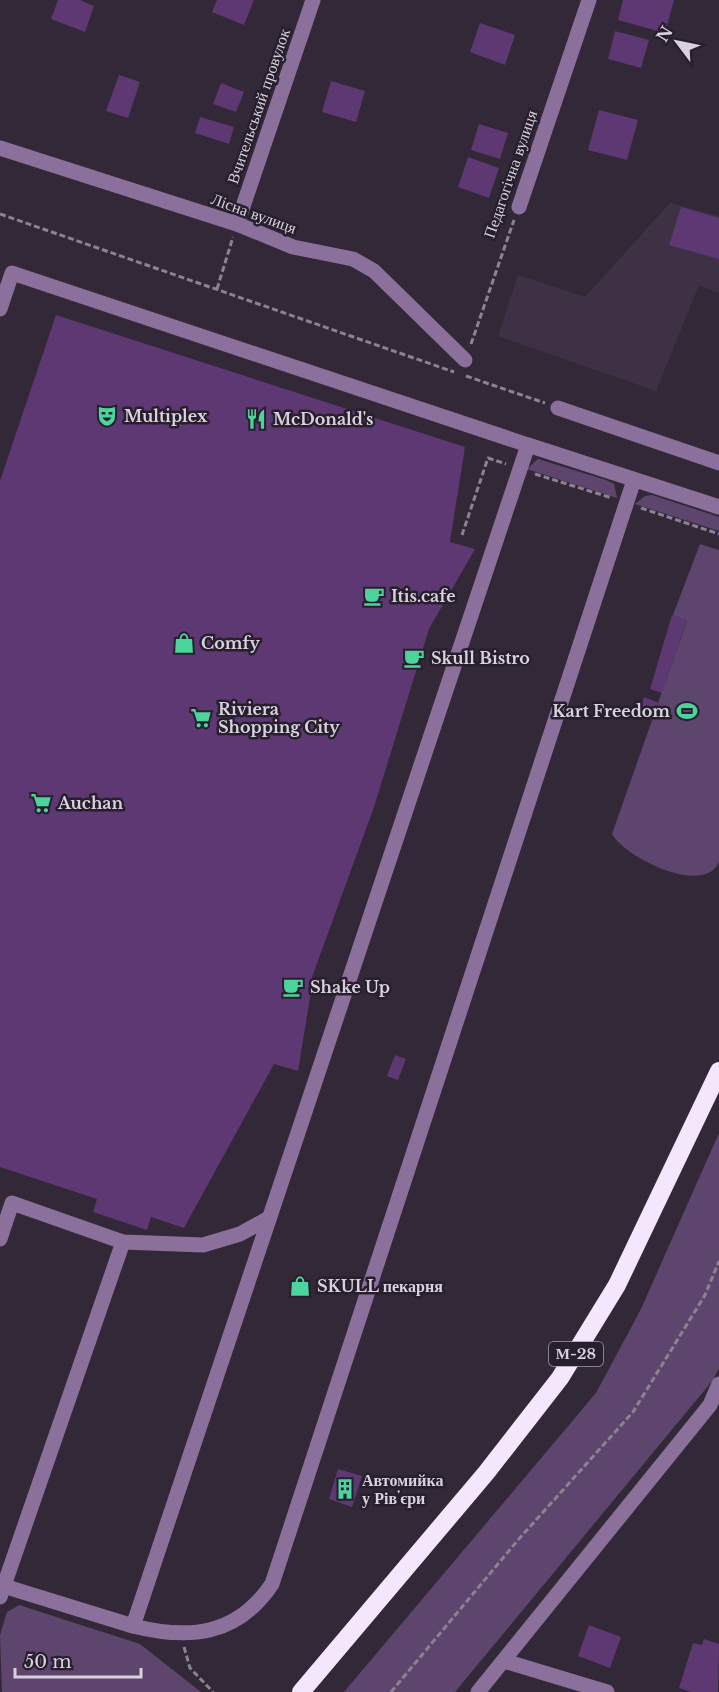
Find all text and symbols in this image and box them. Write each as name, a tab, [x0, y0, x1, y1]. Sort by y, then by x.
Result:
north arrow	[647, 12, 707, 72]
text: N	[652, 22, 677, 46]
street label: Вчительський провулок	[222, 26, 294, 186]
street label: Педагогічна вулиця	[479, 107, 541, 241]
street label: Лісна вулиця	[209, 188, 300, 238]
theatre icon: Multiplex	[95, 404, 119, 428]
place label: Multiplex	[124, 406, 208, 426]
restaurant icon: McDonald's	[244, 407, 268, 431]
place label: McDonald's	[273, 409, 374, 429]
cafe icon: Itis.cafe	[362, 584, 386, 608]
place label: Itis.cafe	[391, 586, 456, 606]
shop icon: Comfy	[172, 631, 196, 655]
place label: Comfy	[201, 633, 261, 653]
cafe icon: Skull Bistro	[402, 646, 426, 670]
place label: Skull Bistro	[431, 648, 530, 668]
place label: Riviera Shopping City	[218, 699, 340, 737]
sports icon: Kart Freedom	[675, 699, 699, 723]
place label: Kart Freedom	[552, 701, 670, 721]
supermarket icon: Riviera Shopping City	[189, 706, 213, 730]
supermarket icon: Auchan	[29, 791, 53, 815]
place label: Auchan	[57, 793, 124, 813]
cafe icon: Shake Up	[281, 975, 305, 999]
place label: Shake Up	[310, 977, 390, 997]
shop icon: SKULL пекарня	[288, 1274, 312, 1298]
place label: SKULL пекарня	[317, 1276, 443, 1296]
road number: М-28	[549, 1342, 603, 1366]
place label: Автомийка у Рівʼєри	[362, 1470, 443, 1508]
building icon: Автомийка у Рівʼєри	[333, 1477, 357, 1501]
scale bar	[15, 1641, 141, 1679]
text: 50 m	[24, 1651, 72, 1673]

